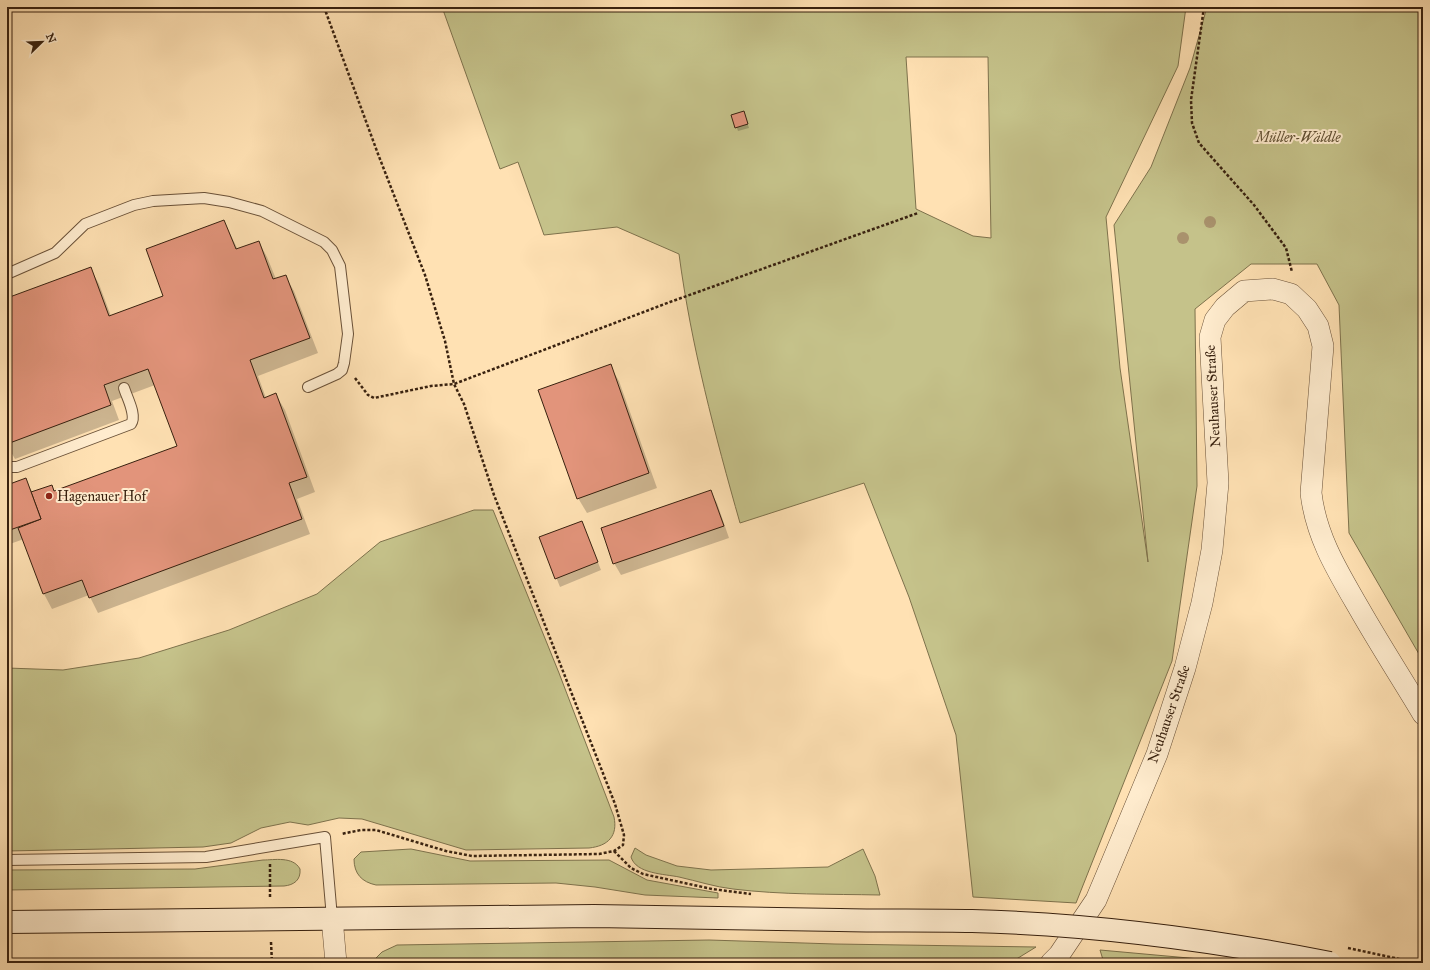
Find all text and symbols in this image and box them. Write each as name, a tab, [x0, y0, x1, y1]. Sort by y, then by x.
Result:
north arrow	[22, 22, 62, 62]
text: N	[43, 31, 59, 46]
park label: Müller-Wäldle	[1254, 129, 1341, 146]
street label: Neuhauser Straße	[1202, 344, 1224, 448]
place label: Hagenauer Hof	[57, 488, 148, 505]
marker: Hagenauer Hof	[44, 491, 54, 501]
street label: Neuhauser Straße	[1144, 663, 1194, 765]

